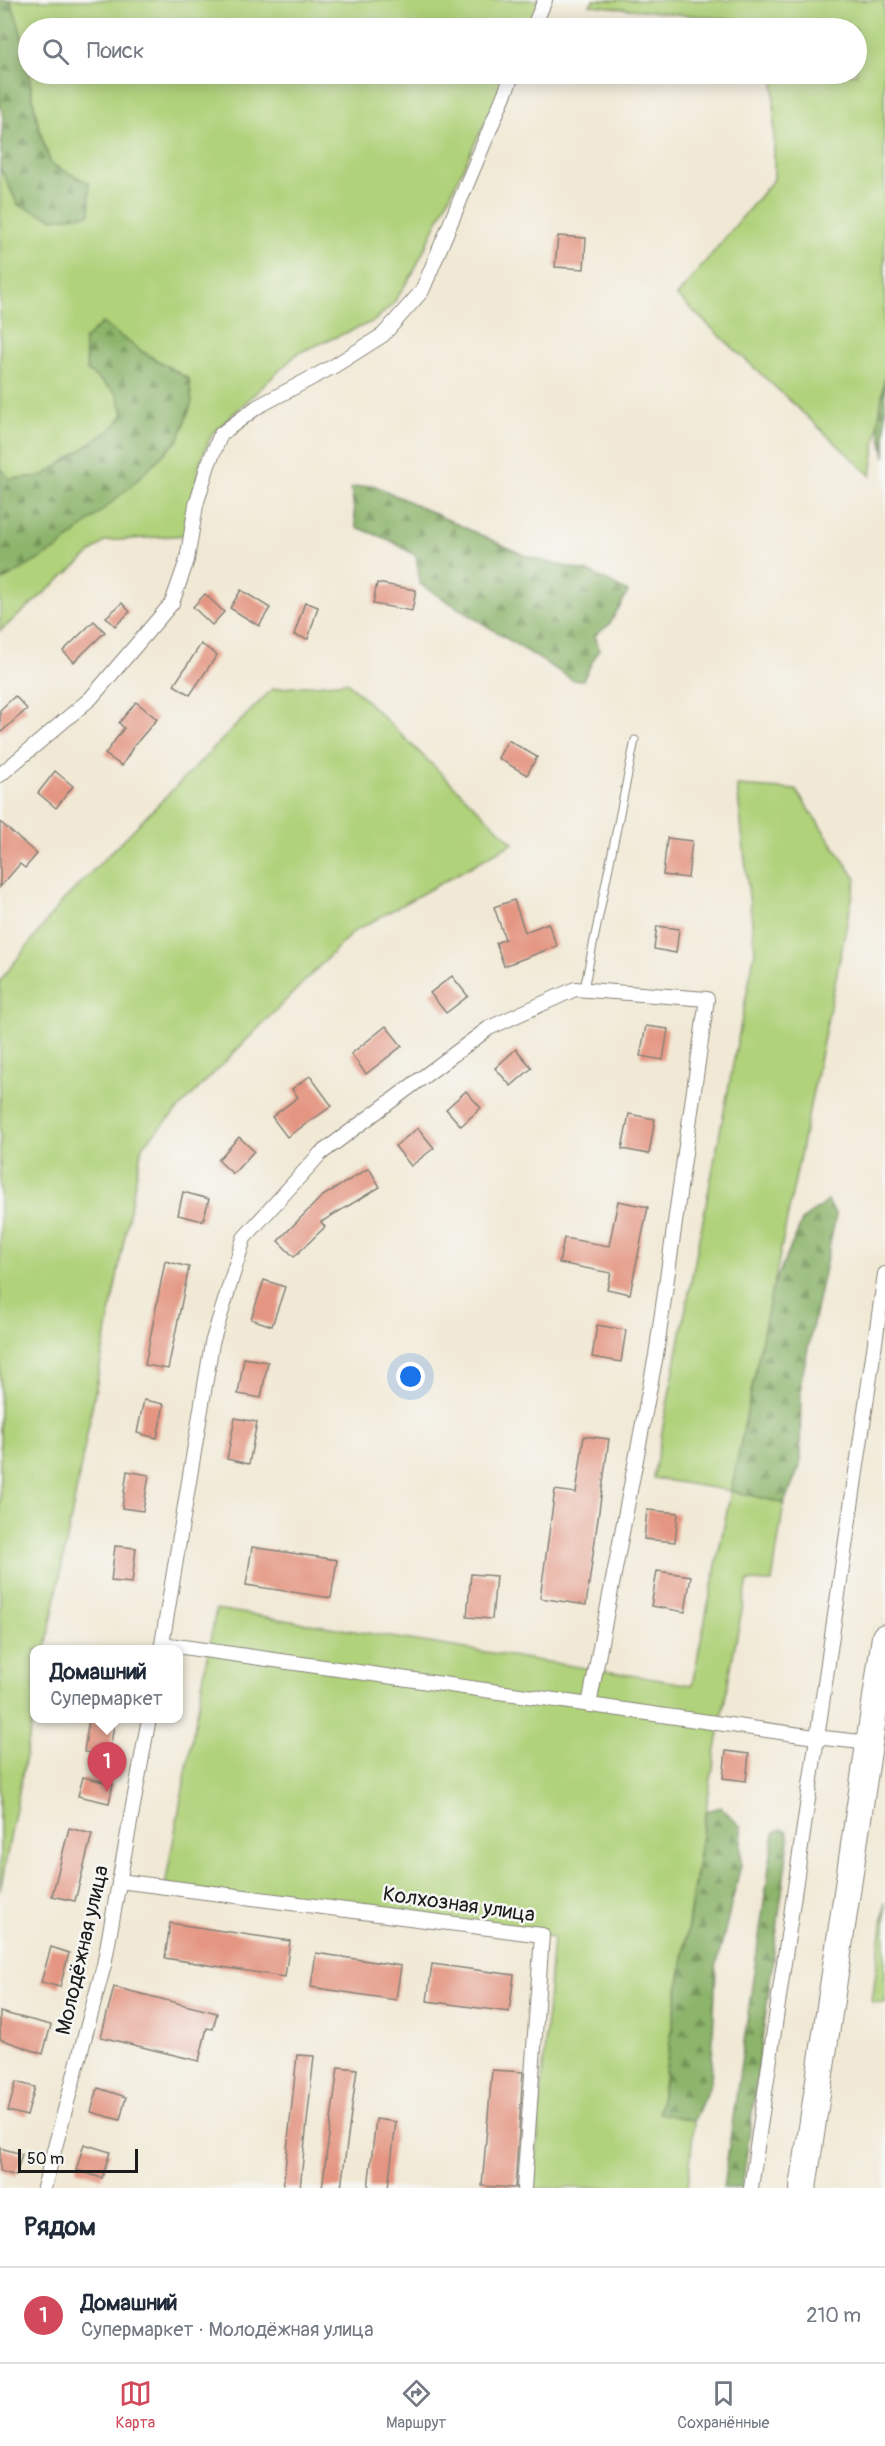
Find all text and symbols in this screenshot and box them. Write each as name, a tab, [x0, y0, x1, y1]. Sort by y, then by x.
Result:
search box	[18, 18, 867, 84]
icon: search	[39, 35, 72, 68]
text: Поиск	[87, 37, 144, 65]
your location	[396, 1362, 425, 1391]
popup	[30, 1645, 183, 1723]
text: Домашний	[50, 1658, 147, 1686]
text: Супермаркет	[50, 1686, 163, 1711]
pin: 1	[88, 1742, 126, 1792]
street label: Молодёжная улица	[50, 1863, 115, 2037]
street label: Колхозная улица	[381, 1880, 537, 1929]
scale bar	[18, 2146, 138, 2174]
text: 50 m	[27, 2149, 64, 2169]
text: Рядом	[24, 2211, 96, 2243]
text: Домашний	[81, 2289, 178, 2317]
text: 1	[40, 2303, 47, 2328]
text: 210 m	[806, 2303, 861, 2328]
text: Супермаркет · Молодёжная улица	[81, 2317, 373, 2342]
tab: Карта	[115, 2377, 155, 2433]
tab: Маршрут	[386, 2377, 446, 2433]
tab: Сохранённые	[677, 2377, 770, 2433]

